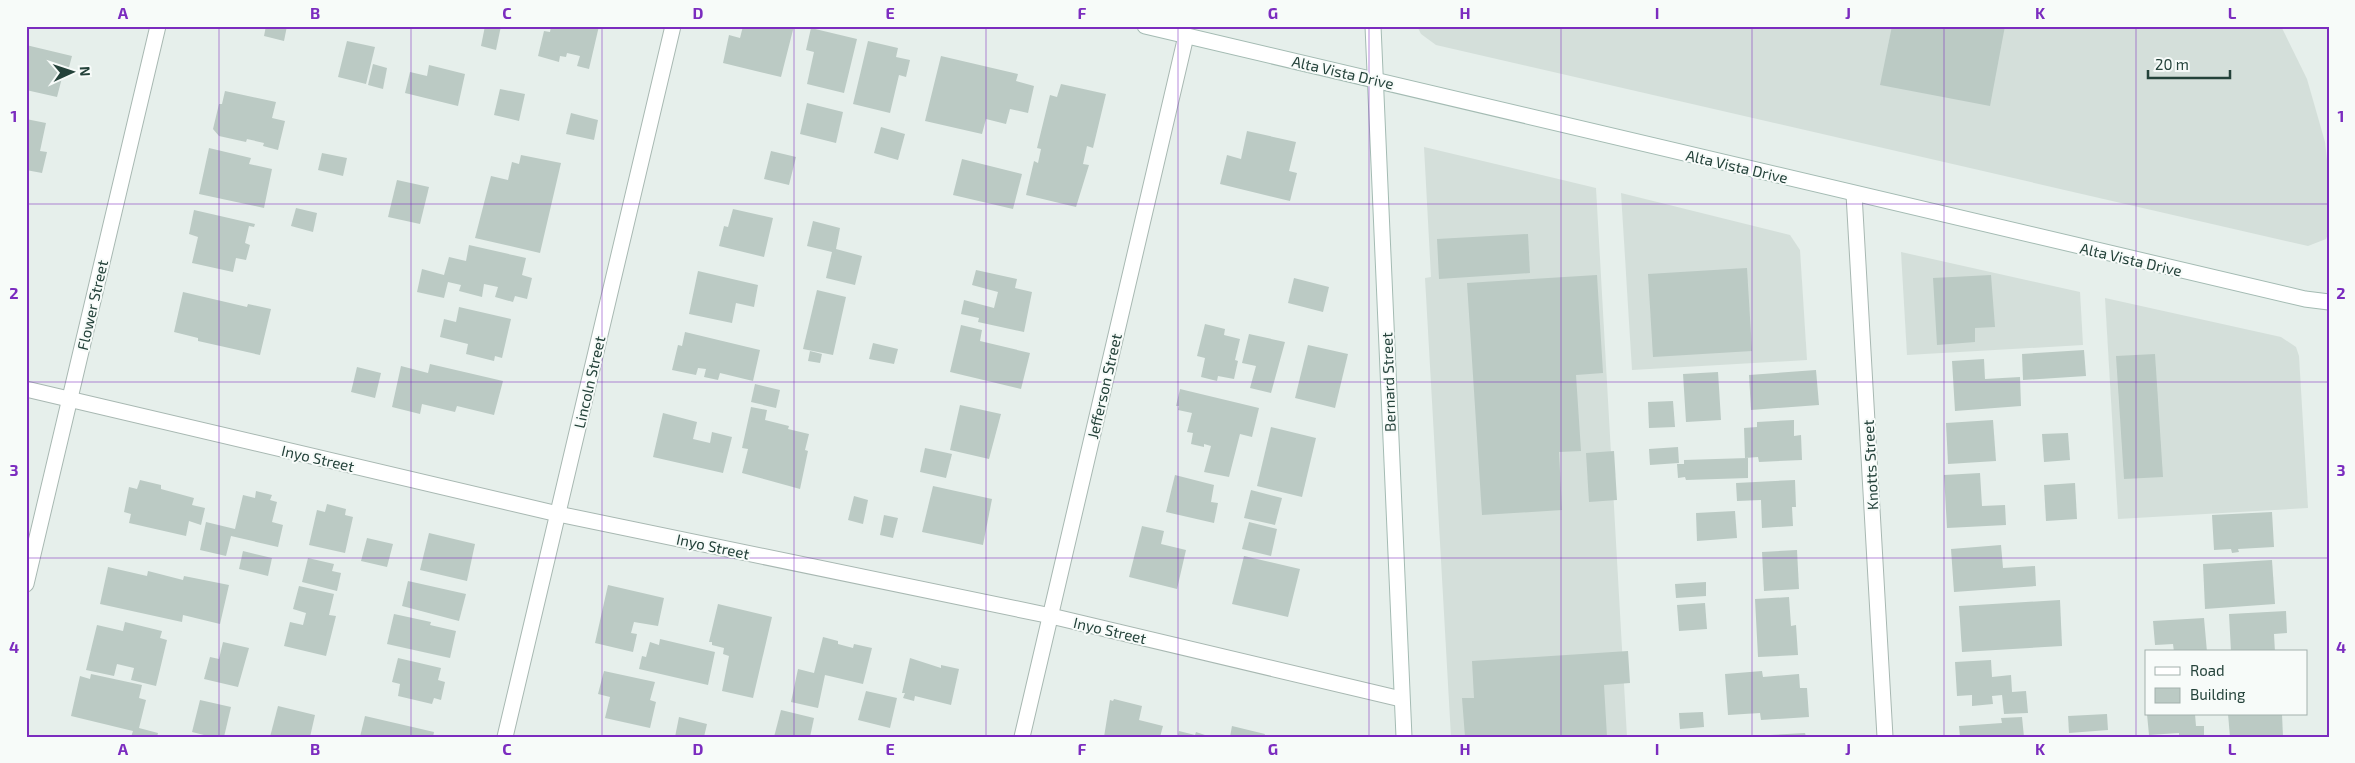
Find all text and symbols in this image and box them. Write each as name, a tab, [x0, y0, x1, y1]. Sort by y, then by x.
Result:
text: A	[118, 3, 129, 22]
text: B	[310, 3, 320, 22]
text: C	[502, 3, 512, 22]
text: D	[693, 3, 704, 22]
text: E	[885, 3, 895, 22]
text: F	[1078, 3, 1087, 22]
text: G	[1268, 3, 1278, 22]
text: H	[1459, 3, 1471, 22]
text: I	[1655, 3, 1659, 22]
text: J	[1845, 3, 1851, 22]
text: K	[2035, 3, 2046, 22]
text: L	[2228, 3, 2237, 22]
north arrow	[48, 48, 98, 98]
scale bar	[2148, 48, 2230, 80]
street label: Alta Vista Drive	[1290, 52, 1396, 92]
text: 20 m	[2155, 55, 2189, 73]
text: N	[77, 66, 94, 77]
text: 1	[11, 106, 17, 125]
text: 1	[2338, 106, 2344, 125]
street label: Alta Vista Drive	[1684, 146, 1790, 186]
street label: Alta Vista Drive	[2078, 239, 2184, 279]
street label: Flower Street	[73, 258, 111, 352]
text: 2	[9, 283, 19, 302]
text: 2	[2336, 283, 2346, 302]
street label: Jefferson Street	[1083, 331, 1125, 440]
street label: Bernard Street	[1377, 332, 1399, 432]
street label: Lincoln Street	[570, 334, 608, 430]
street label: Knotts Street	[1859, 419, 1881, 510]
street label: Inyo Street	[280, 441, 356, 475]
text: 3	[9, 460, 19, 479]
text: 3	[2336, 460, 2346, 479]
street label: Inyo Street	[675, 529, 751, 563]
street label: Inyo Street	[1072, 613, 1148, 647]
text: 4	[9, 637, 19, 656]
text: 4	[2336, 637, 2346, 656]
legend	[2145, 650, 2308, 716]
text: Road	[2190, 661, 2225, 679]
text: Building	[2190, 685, 2246, 703]
text: A	[118, 739, 129, 758]
text: B	[310, 739, 320, 758]
text: C	[502, 739, 512, 758]
text: D	[693, 739, 704, 758]
text: E	[885, 739, 895, 758]
text: F	[1078, 739, 1087, 758]
text: G	[1268, 739, 1278, 758]
text: H	[1459, 739, 1471, 758]
text: I	[1655, 739, 1659, 758]
text: J	[1845, 739, 1851, 758]
text: K	[2035, 739, 2046, 758]
text: L	[2228, 739, 2237, 758]

